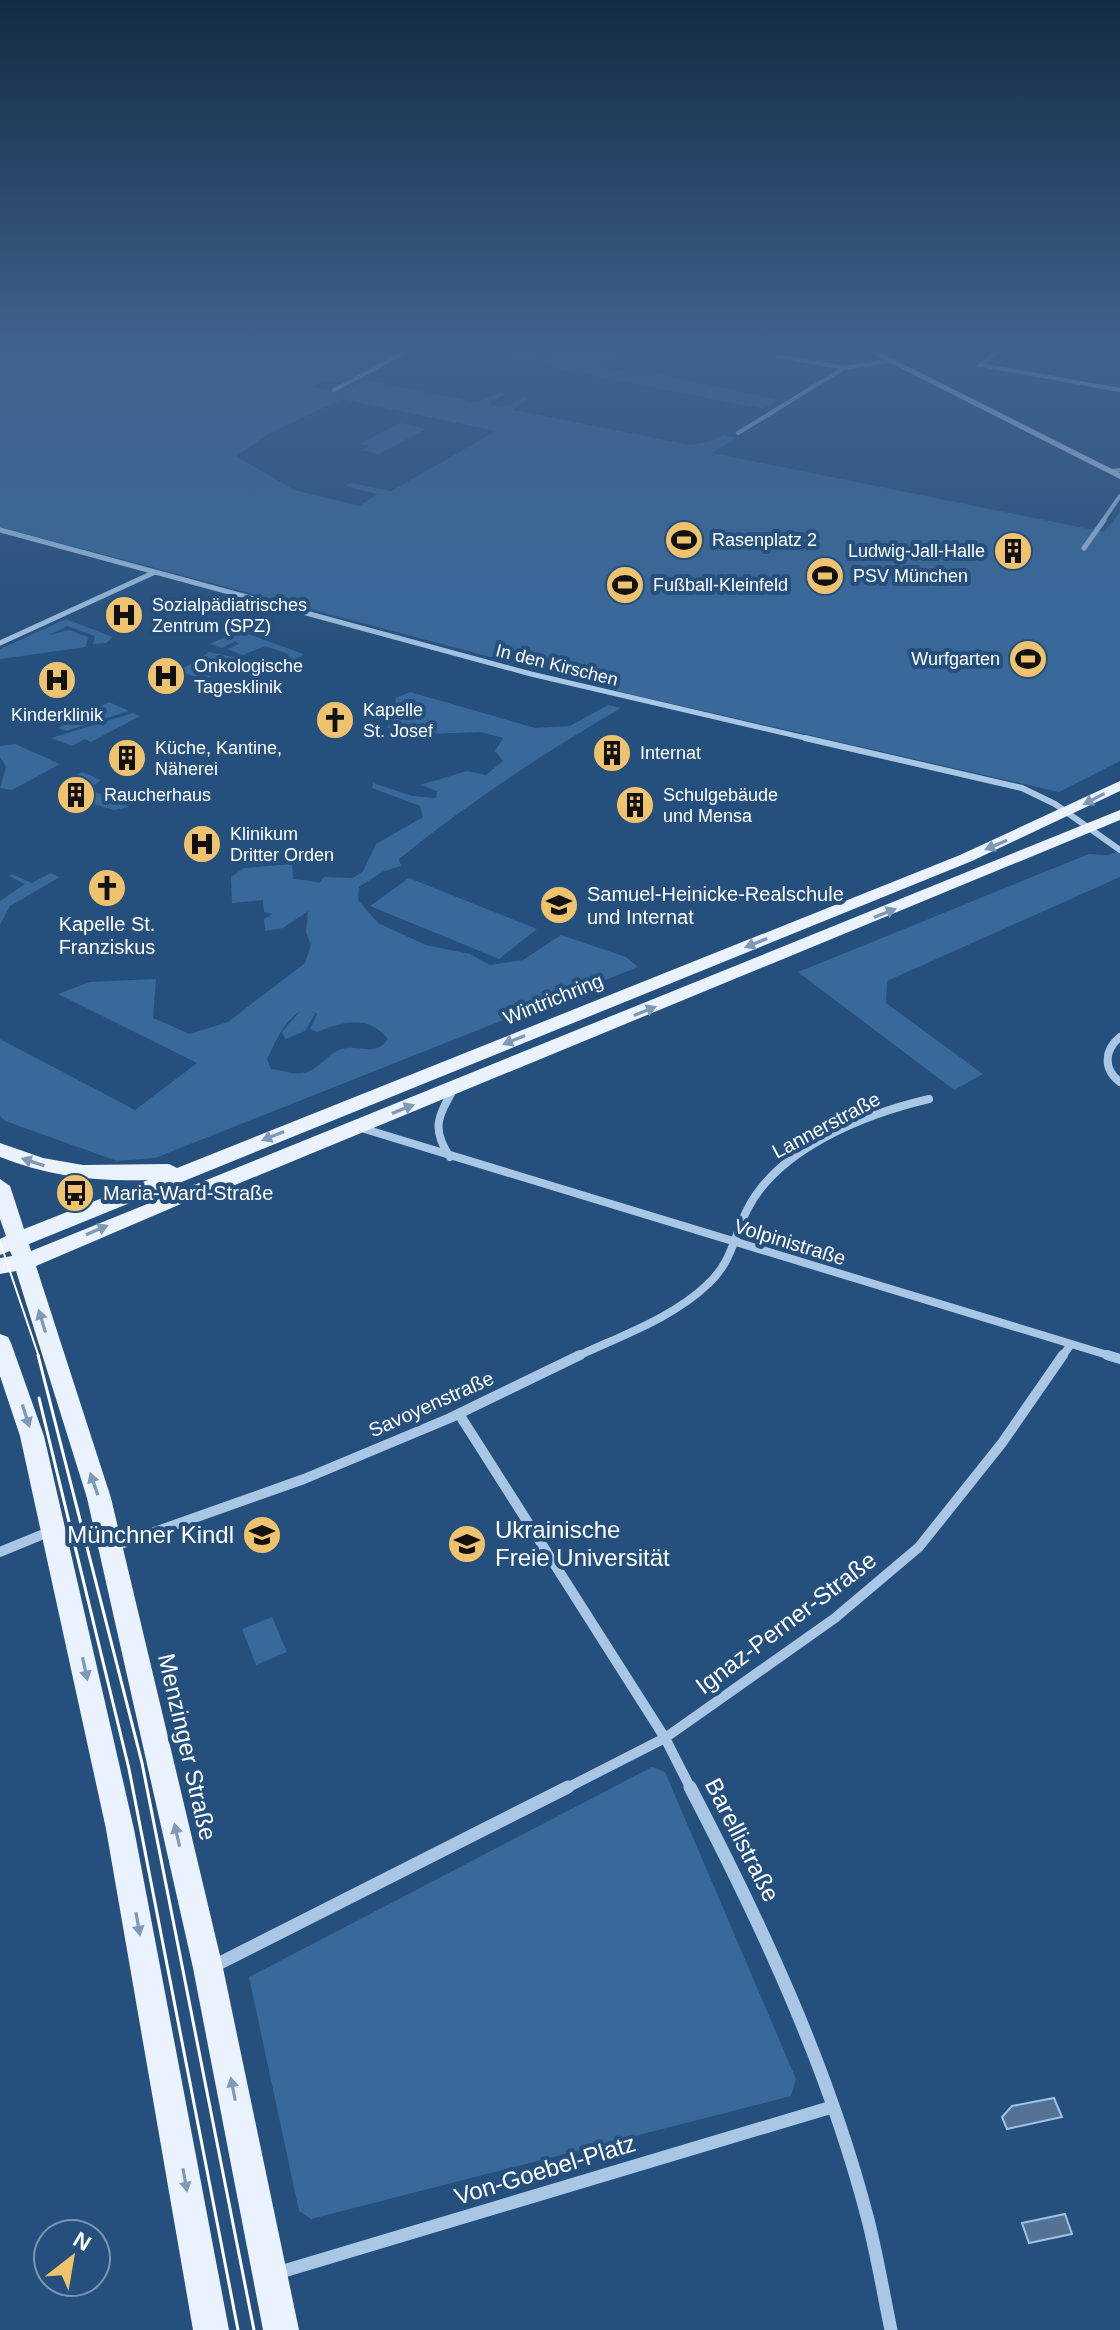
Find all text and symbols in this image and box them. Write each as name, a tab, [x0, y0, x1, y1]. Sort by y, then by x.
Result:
sports icon: Rasenplatz 2	[663, 519, 705, 561]
place label: Rasenplatz 2	[712, 530, 817, 550]
building icon: Ludwig-Jall-Halle	[992, 530, 1034, 572]
place label: Ludwig-Jall-Halle	[848, 541, 985, 561]
sports icon: PSV München	[804, 555, 846, 597]
sports icon: Fußball-Kleinfeld	[604, 564, 646, 606]
place label: PSV München	[853, 566, 968, 586]
place label: Fußball-Kleinfeld	[653, 575, 788, 595]
hospital icon: Sozialpädiatrisches Zentrum (SPZ)	[103, 594, 145, 636]
place label: Sozialpädiatrisches Zentrum (SPZ)	[152, 595, 307, 636]
sports icon: Wurfgarten	[1007, 638, 1049, 680]
street label: In den Kirschen	[494, 640, 620, 690]
place label: Wurfgarten	[911, 649, 1000, 669]
hospital icon: Onkologische Tagesklinik	[145, 655, 187, 697]
place label: Onkologische Tagesklinik	[194, 656, 303, 697]
hospital icon: Kinderklinik	[36, 659, 78, 701]
church icon: Kapelle St. Josef	[314, 699, 356, 741]
place label: Kapelle St. Josef	[363, 700, 434, 741]
place label: Kinderklinik	[11, 705, 104, 725]
building icon: Internat	[591, 732, 633, 774]
building icon: Küche, Kantine, Näherei	[106, 737, 148, 779]
place label: Küche, Kantine, Näherei	[155, 738, 282, 779]
place label: Internat	[640, 743, 701, 763]
building icon: Raucherhaus	[55, 774, 97, 816]
building icon: Schulgebäude und Mensa	[614, 784, 656, 826]
place label: Raucherhaus	[104, 785, 211, 805]
place label: Schulgebäude und Mensa	[663, 785, 778, 826]
one-way arrow	[1082, 792, 1105, 805]
hospital icon: Klinikum Dritter Orden	[181, 823, 223, 865]
place label: Klinikum Dritter Orden	[230, 824, 334, 865]
one-way arrow	[984, 838, 1008, 851]
church icon: Kapelle St. Franziskus	[86, 867, 128, 909]
place label: Samuel-Heinicke-Realschule und Internat	[587, 883, 844, 928]
school or university icon: Samuel-Heinicke-Realschule und Internat	[538, 884, 580, 926]
one-way arrow	[873, 907, 897, 920]
place label: Kapelle St. Franziskus	[59, 913, 155, 958]
one-way arrow	[744, 937, 768, 950]
street label: Wintrichring	[500, 969, 606, 1029]
one-way arrow	[633, 1004, 657, 1017]
one-way arrow	[502, 1034, 526, 1047]
street label: Lannerstraße	[768, 1087, 884, 1163]
one-way arrow	[391, 1102, 415, 1115]
one-way arrow	[261, 1130, 285, 1143]
one-way arrow	[20, 1156, 44, 1168]
bus stop icon: Maria-Ward-Straße	[54, 1172, 96, 1214]
place label: Maria-Ward-Straße	[103, 1182, 273, 1204]
street label: Volpinistraße	[731, 1215, 849, 1269]
one-way arrow	[86, 1224, 109, 1237]
one-way arrow	[35, 1309, 48, 1333]
street label: Savoyenstraße	[365, 1367, 497, 1441]
one-way arrow	[20, 1405, 32, 1429]
one-way arrow	[87, 1472, 100, 1496]
school or university icon: Münchner Kindl	[241, 1514, 283, 1556]
place label: Ukrainische Freie Universität	[495, 1516, 670, 1571]
place label: Münchner Kindl	[67, 1521, 234, 1548]
school or university icon: Ukrainische Freie Universität	[446, 1523, 488, 1565]
street label: Ignaz-Perner-Straße	[690, 1546, 881, 1699]
street label: Menzinger Straße	[153, 1651, 222, 1843]
one-way arrow	[79, 1657, 92, 1682]
street label: Barellistraße	[700, 1774, 785, 1906]
one-way arrow	[170, 1822, 183, 1847]
one-way arrow	[132, 1912, 144, 1937]
one-way arrow	[226, 2076, 239, 2101]
street label: Von-Goebel-Platz	[451, 2129, 639, 2210]
one-way arrow	[179, 2168, 191, 2193]
north arrow	[32, 2218, 112, 2298]
text: N	[69, 2226, 95, 2256]

